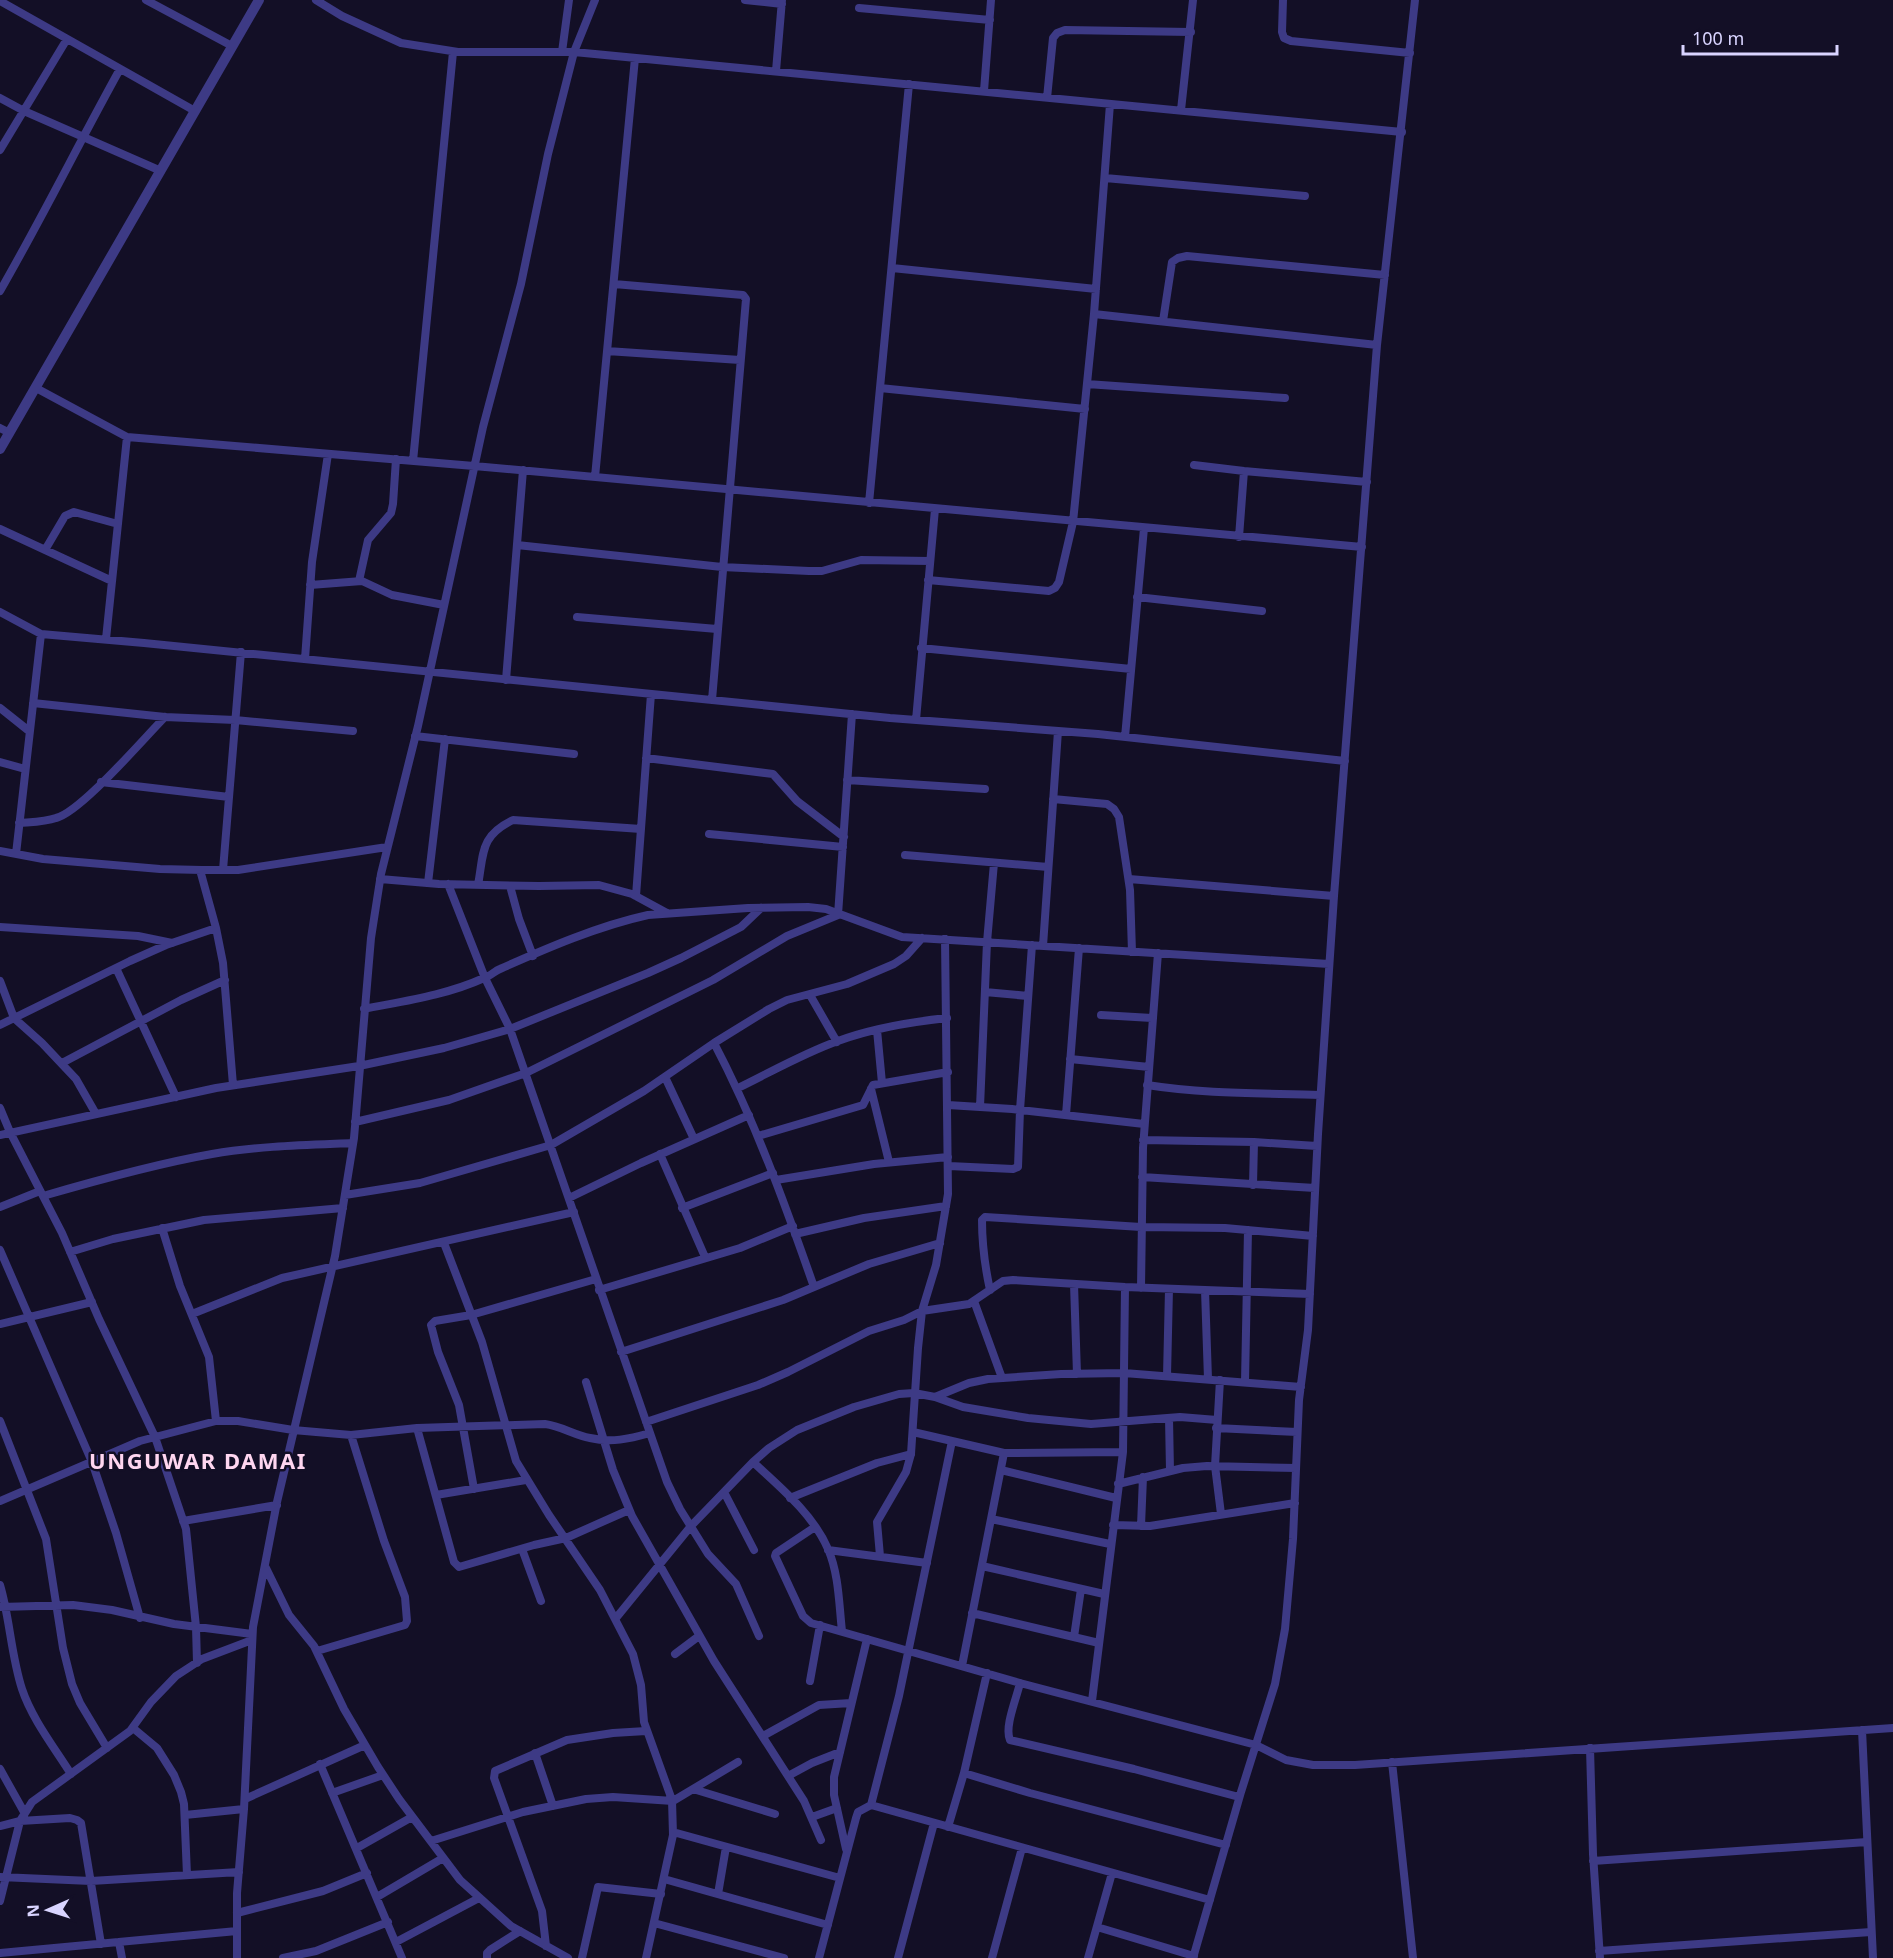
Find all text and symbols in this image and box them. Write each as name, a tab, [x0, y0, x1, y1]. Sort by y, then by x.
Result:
scale bar	[1683, 18, 1838, 56]
text: 100 m	[1692, 26, 1744, 50]
district label: UNGUWAR DAMAI	[89, 1445, 307, 1475]
north arrow	[18, 1880, 78, 1940]
text: N	[22, 1904, 44, 1918]

